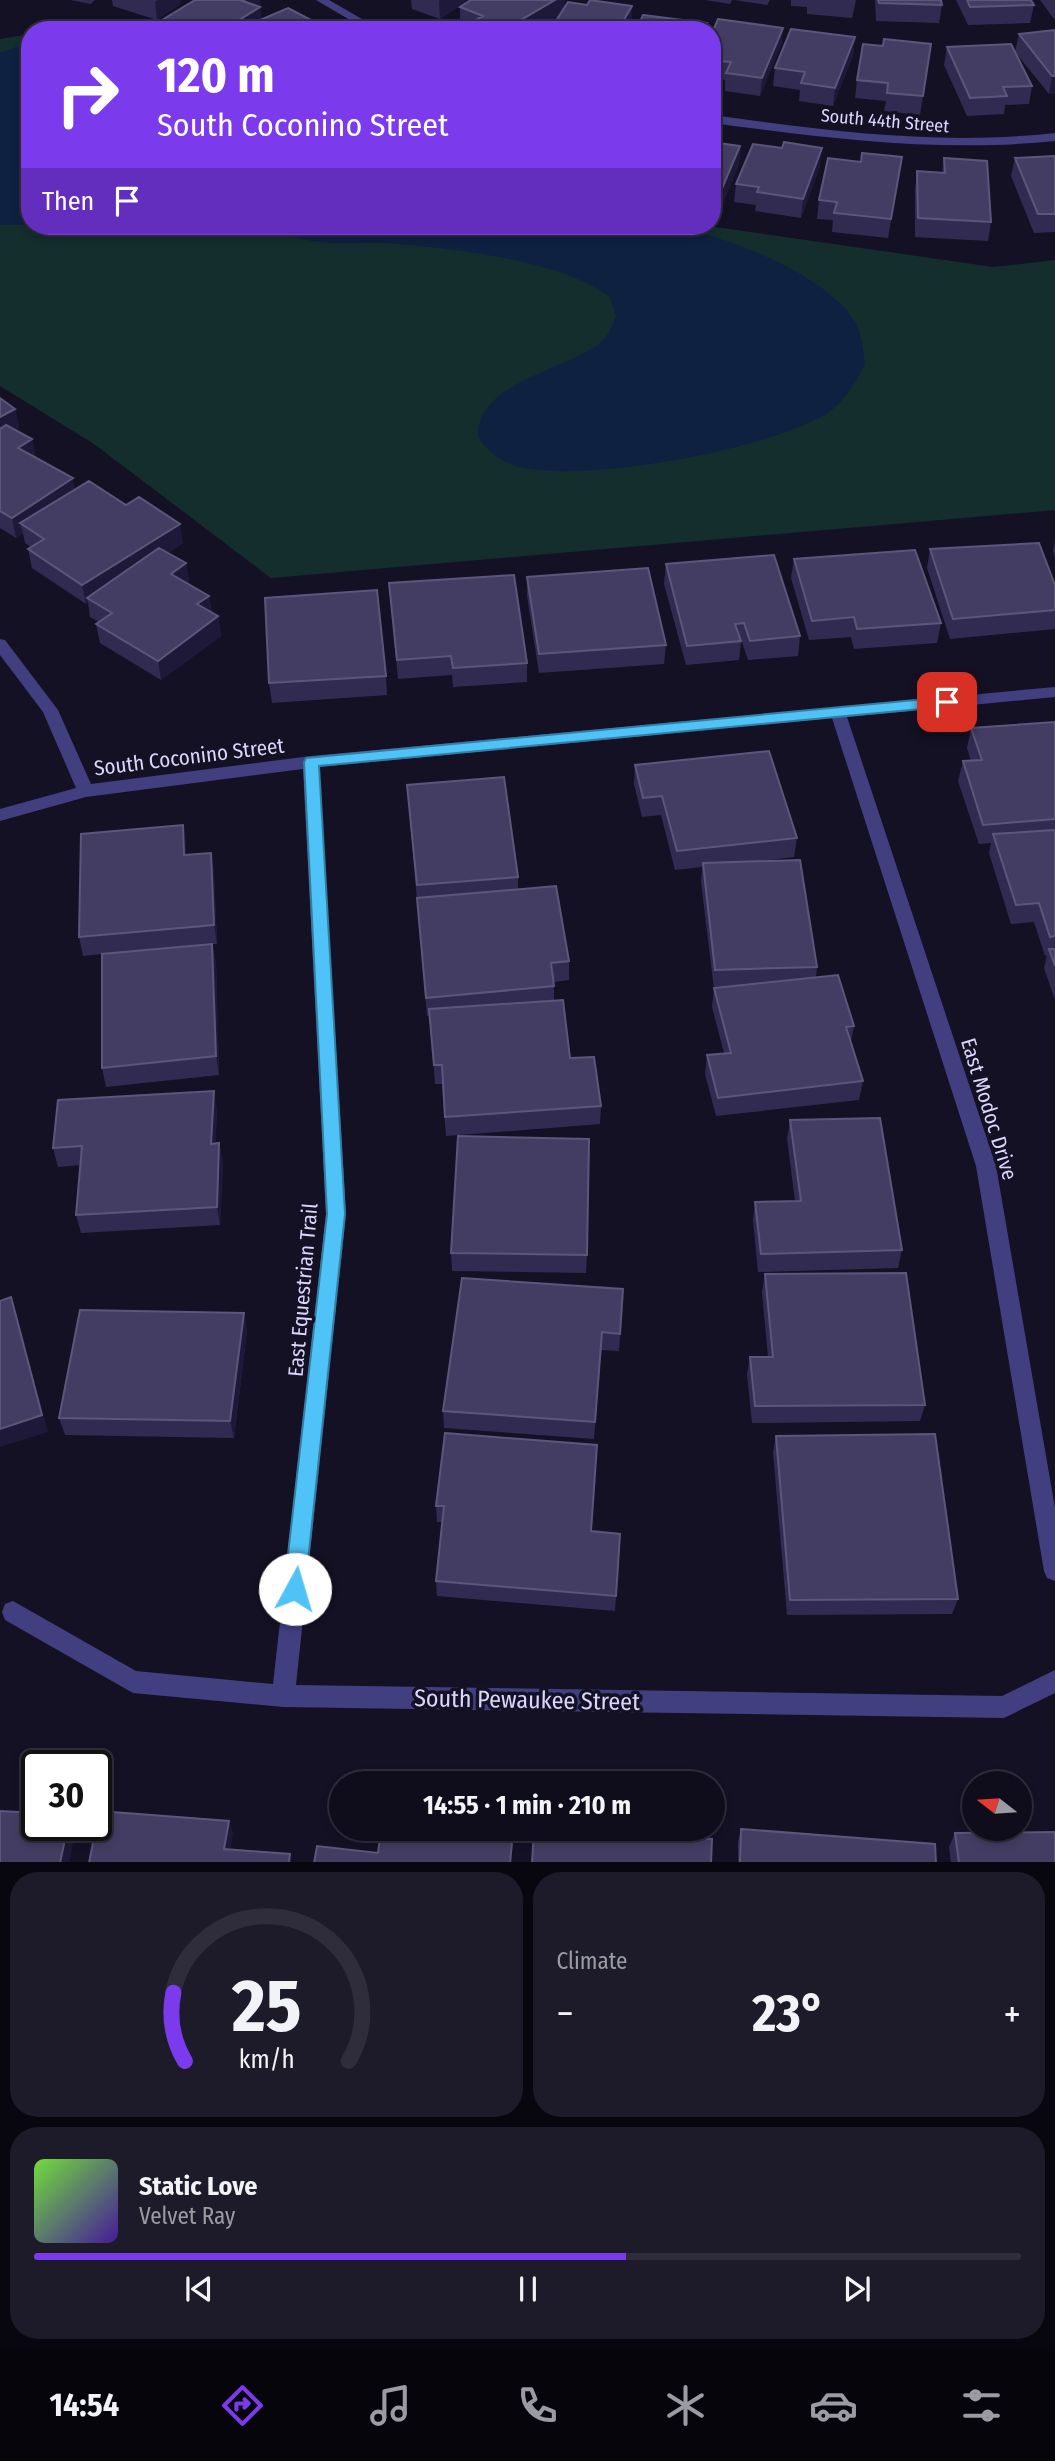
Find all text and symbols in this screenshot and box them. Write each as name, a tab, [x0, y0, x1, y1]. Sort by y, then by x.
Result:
text: 120 m	[157, 46, 275, 105]
icon: right	[42, 49, 133, 140]
street label: South 44th Street	[820, 104, 950, 138]
text: South Coconino Street	[157, 106, 449, 144]
icon: arrive	[108, 182, 146, 220]
text: Then	[42, 186, 94, 217]
pin	[917, 672, 977, 732]
icon: arrive	[928, 683, 966, 721]
street label: South Coconino Street	[92, 732, 286, 782]
street label: East Modoc Drive	[955, 1035, 1023, 1183]
street label: East Equestrian Trail	[282, 1202, 324, 1378]
position arrow	[258, 1552, 332, 1626]
street label: South Pewaukee Street	[414, 1684, 640, 1716]
speed limit sign: 30	[21, 1750, 112, 1841]
north arrow	[962, 1771, 1032, 1841]
map controls	[962, 1771, 1032, 1841]
text: 14:55 · 1 min · 210 m	[423, 1790, 631, 1821]
text: Climate	[557, 1947, 627, 1975]
text: 25	[231, 1963, 301, 2050]
text: 23°	[752, 1982, 825, 2045]
text: −	[557, 1991, 574, 2037]
text: +	[1004, 1991, 1021, 2037]
text: km/h	[238, 2044, 294, 2074]
text: Static Love	[139, 2171, 257, 2202]
text: Velvet Ray	[139, 2202, 235, 2230]
icon: previous	[180, 2270, 218, 2308]
icon: pause	[509, 2270, 547, 2308]
icon: next	[838, 2270, 876, 2308]
icon: directions	[218, 2381, 267, 2430]
icon: music	[366, 2381, 415, 2430]
icon: phone	[513, 2381, 562, 2430]
icon: climate	[661, 2381, 710, 2430]
icon: car	[809, 2381, 858, 2430]
icon: filters	[957, 2381, 1006, 2430]
text: 14:54	[49, 2386, 119, 2424]

